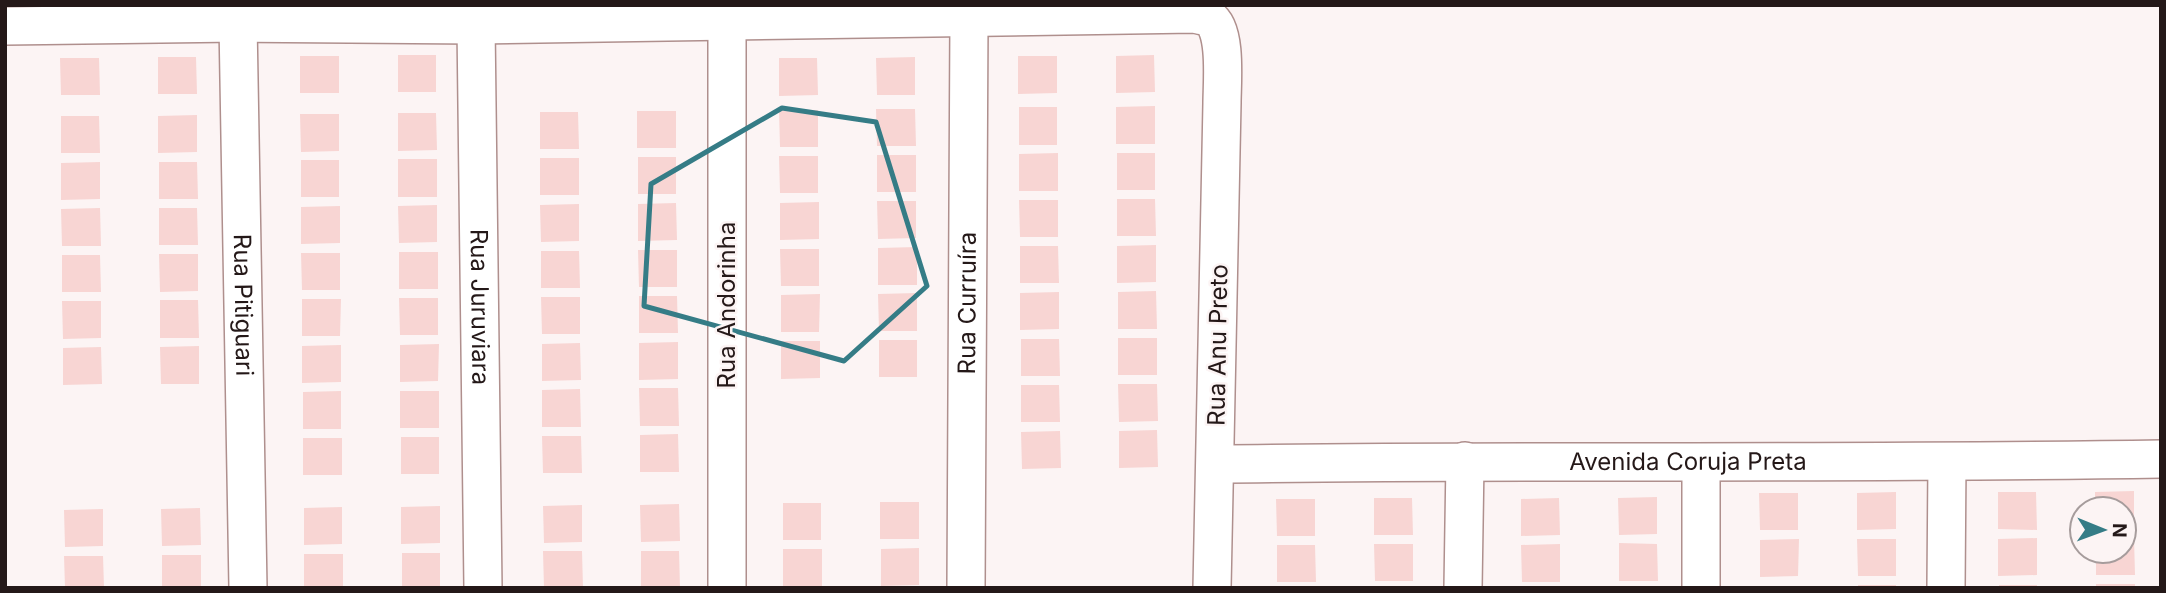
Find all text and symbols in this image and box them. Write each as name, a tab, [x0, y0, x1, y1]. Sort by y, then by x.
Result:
street label: Rua Andorinha	[712, 222, 741, 388]
street label: Rua Juruviara	[465, 229, 495, 385]
street label: Rua Curruíra	[952, 232, 982, 374]
street label: Rua Pitiguari	[228, 234, 259, 376]
street label: Rua Anu Preto	[1202, 264, 1233, 426]
street label: Avenida Coruja Preta	[1569, 447, 1807, 476]
north arrow	[2068, 495, 2138, 565]
text: N	[2108, 523, 2131, 538]

